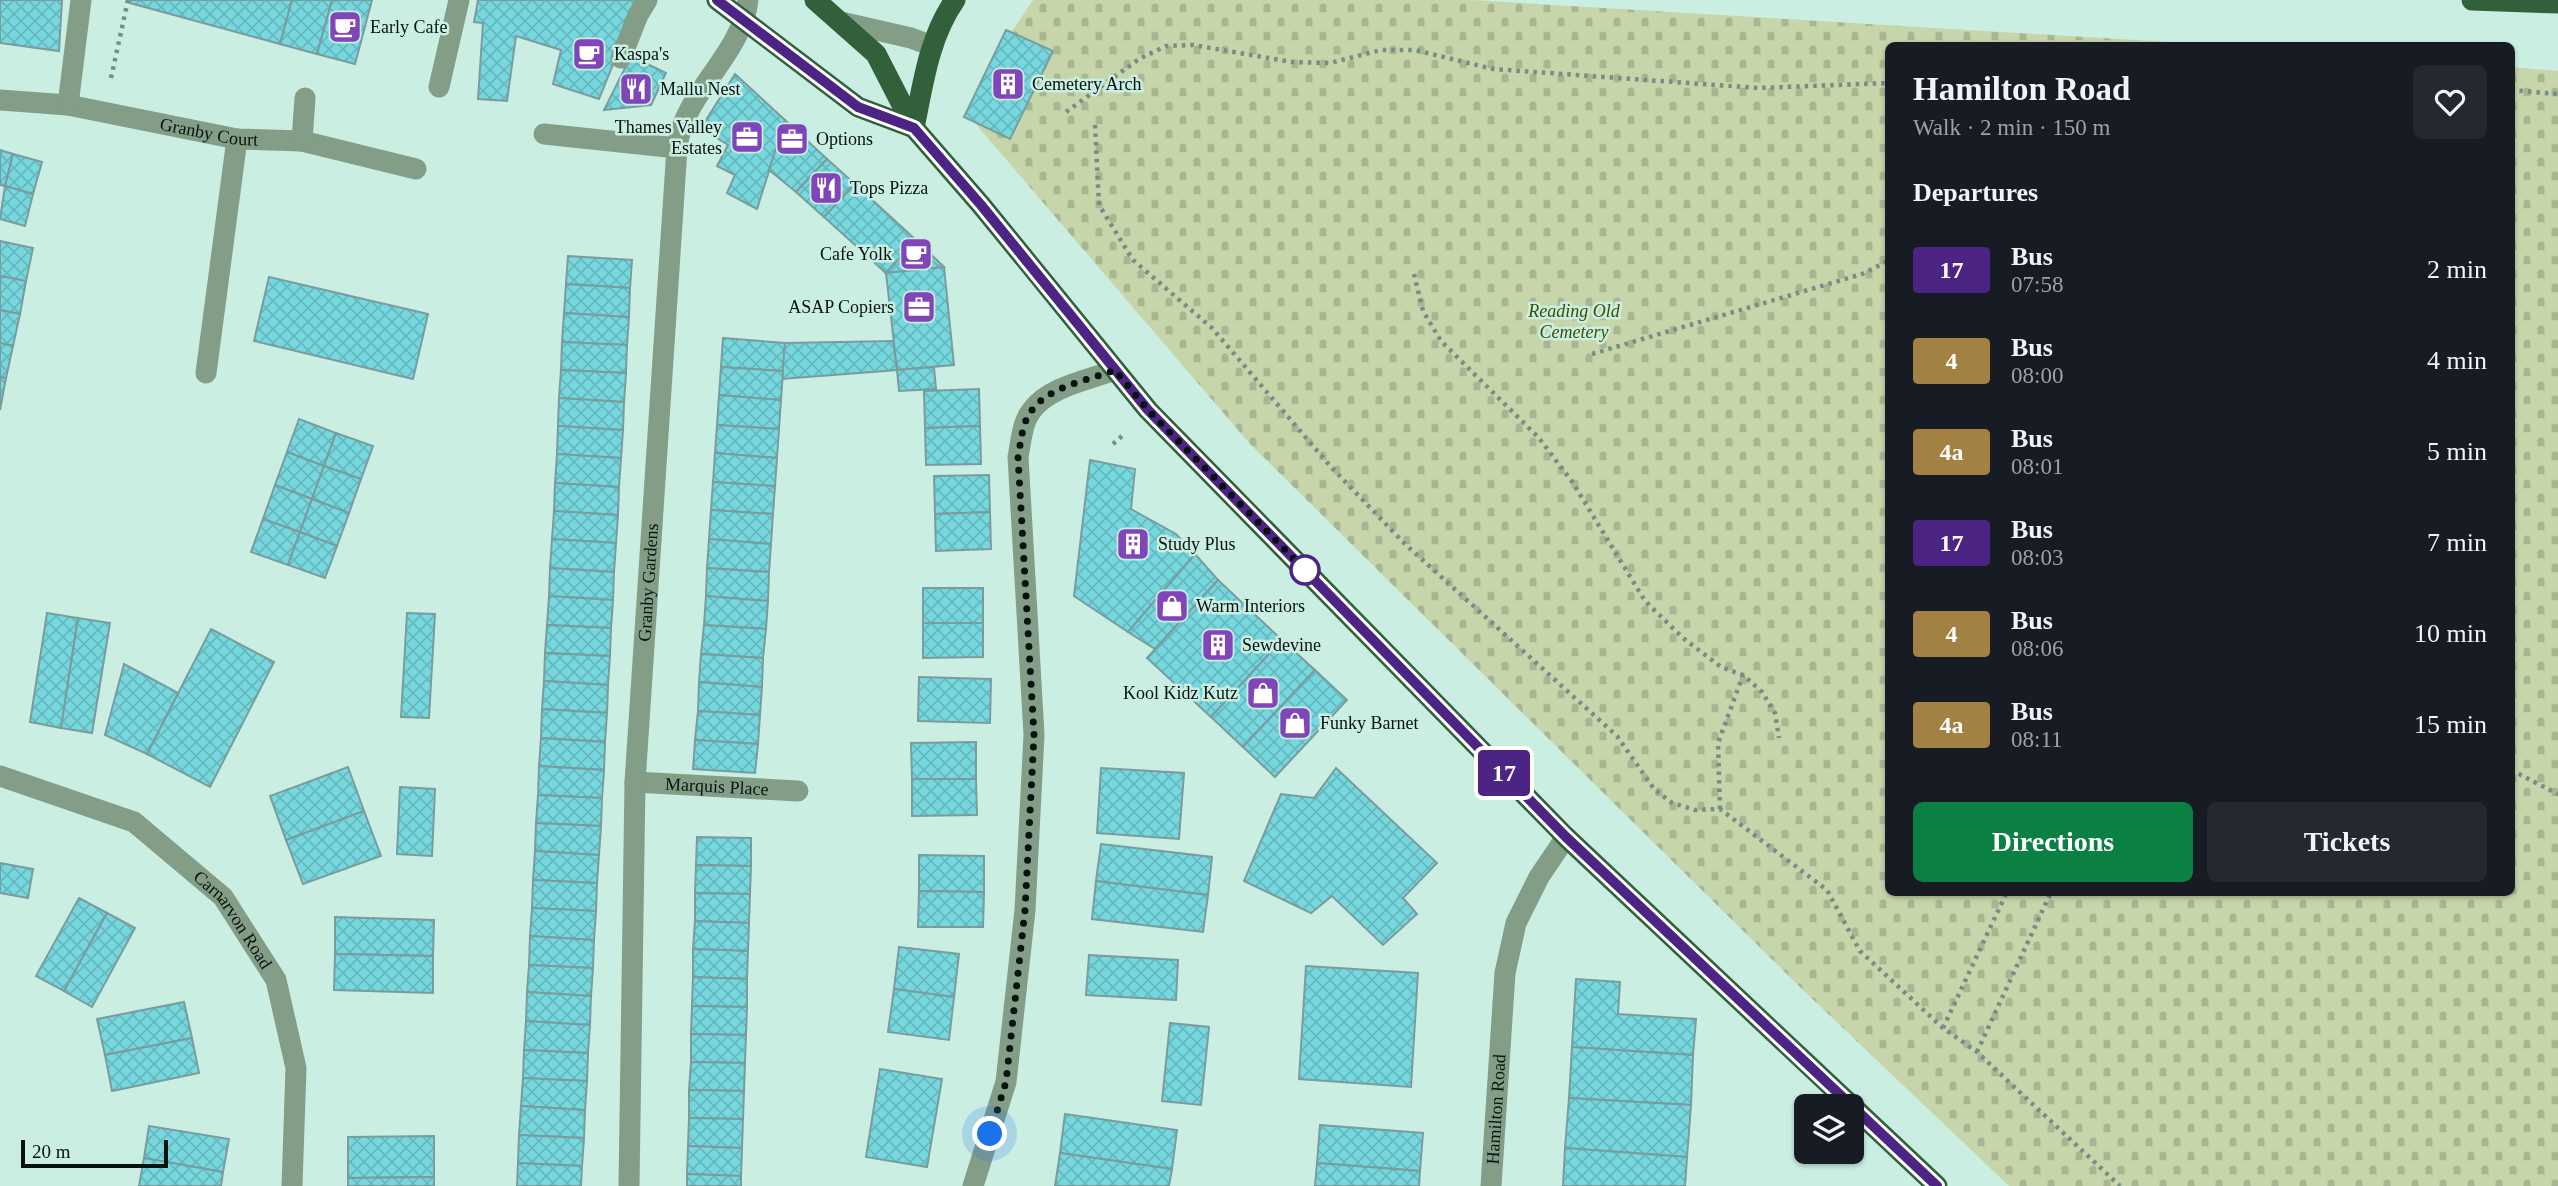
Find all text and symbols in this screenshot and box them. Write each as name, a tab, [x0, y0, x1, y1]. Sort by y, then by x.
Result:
cafe icon: Early Cafe	[326, 8, 364, 46]
place label: Early Cafe	[370, 17, 447, 37]
cafe icon: Kaspa's	[570, 35, 608, 73]
place label: Kaspa's	[614, 44, 669, 64]
building icon: Cemetery Arch	[989, 65, 1027, 103]
button: heart	[2413, 65, 2487, 139]
restaurant icon: Mallu Nest	[617, 70, 655, 108]
text: Hamilton Road	[1913, 71, 2130, 107]
place label: Cemetery Arch	[1032, 74, 1141, 94]
place label: Mallu Nest	[660, 79, 741, 99]
street label: Granby Court	[158, 114, 258, 150]
text: Walk · 2 min · 150 m	[1913, 115, 2110, 140]
place label: Thames Valley Estates	[615, 117, 722, 158]
office icon: Thames Valley Estates	[728, 118, 766, 156]
office icon: Options	[773, 120, 811, 158]
place label: Options	[816, 129, 873, 149]
restaurant icon: Tops Pizza	[807, 169, 845, 207]
place label: Tops Pizza	[850, 178, 928, 198]
text: Departures	[1913, 178, 2038, 207]
cafe icon: Cafe Yolk	[897, 235, 935, 273]
text: Bus	[2011, 242, 2053, 271]
place label: Cafe Yolk	[820, 244, 892, 264]
text: 2 min	[2427, 255, 2487, 284]
text: 17	[1940, 257, 1964, 283]
text: 07:58	[2011, 272, 2063, 297]
office icon: ASAP Copiers	[900, 288, 938, 326]
place label: ASAP Copiers	[788, 297, 894, 317]
park label: Reading Old Cemetery	[1527, 301, 1621, 342]
text: Bus	[2011, 333, 2053, 362]
text: 4 min	[2427, 346, 2487, 375]
text: 4	[1946, 348, 1958, 374]
text: 08:00	[2011, 363, 2063, 388]
text: Bus	[2011, 424, 2053, 453]
text: 5 min	[2427, 437, 2487, 466]
text: 4a	[1940, 439, 1964, 465]
text: 08:01	[2011, 454, 2063, 479]
text: Bus	[2011, 515, 2053, 544]
street label: Granby Gardens	[634, 523, 662, 642]
building icon: Study Plus	[1114, 525, 1152, 563]
text: 7 min	[2427, 528, 2487, 557]
text: 17	[1940, 530, 1964, 556]
place label: Study Plus	[1158, 534, 1236, 554]
text: 08:03	[2011, 545, 2063, 570]
unlabelled marker	[1290, 555, 1320, 585]
shop icon: Warm Interiors	[1153, 587, 1191, 625]
place label: Warm Interiors	[1196, 596, 1305, 616]
text: Bus	[2011, 606, 2053, 635]
text: 10 min	[2414, 619, 2487, 648]
text: 4	[1946, 621, 1958, 647]
building icon: Sewdevine	[1199, 626, 1237, 664]
place label: Sewdevine	[1242, 635, 1321, 655]
text: 08:06	[2011, 636, 2063, 661]
shop icon: Kool Kidz Kutz	[1244, 674, 1282, 712]
place label: Kool Kidz Kutz	[1123, 683, 1238, 703]
text: Bus	[2011, 697, 2053, 726]
shop icon: Funky Barnet	[1276, 704, 1314, 742]
text: 15 min	[2414, 710, 2487, 739]
text: 4a	[1940, 712, 1964, 738]
place label: Funky Barnet	[1320, 713, 1419, 733]
text: 08:11	[2011, 727, 2063, 752]
line badge: 17	[1472, 750, 1536, 796]
text: 17	[1492, 760, 1516, 786]
street label: Marquis Place	[665, 774, 769, 799]
button: Directions	[1913, 802, 2193, 882]
button: Tickets	[2207, 802, 2487, 882]
street label: Carnarvon Road	[190, 867, 276, 973]
street label: Hamilton Road	[1482, 1053, 1510, 1165]
map controls	[1794, 1094, 1864, 1164]
button: layers	[1794, 1094, 1864, 1164]
your location	[972, 1116, 1007, 1151]
scale bar	[21, 1137, 168, 1169]
text: 20 m	[32, 1141, 71, 1162]

